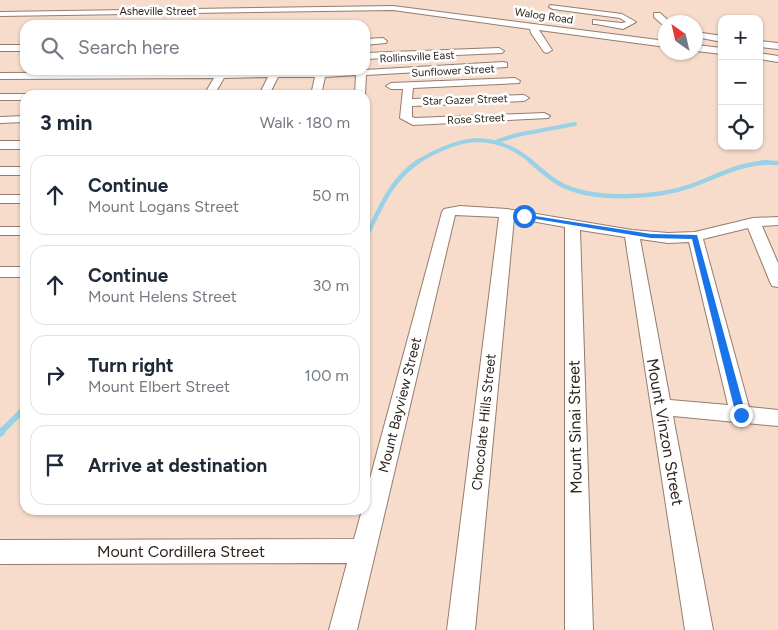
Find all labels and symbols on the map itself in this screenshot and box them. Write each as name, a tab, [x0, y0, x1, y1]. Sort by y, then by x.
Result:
street label: Asheville Street	[119, 5, 197, 18]
street label: Walog Road	[514, 5, 574, 27]
north arrow	[658, 15, 703, 60]
street label: Rollinsville East	[379, 49, 455, 65]
street label: Sunflower Street	[411, 62, 495, 80]
street label: Star Gazer Street	[422, 92, 508, 108]
street label: Rose Street	[447, 111, 505, 127]
route start	[513, 205, 536, 228]
street label: Mount Bayview Street	[375, 336, 425, 474]
street label: Chocolate Hills Street	[468, 353, 500, 491]
street label: Mount Vinzon Street	[643, 357, 687, 507]
street label: Mount Sinai Street	[564, 360, 586, 494]
route end	[730, 404, 753, 427]
street label: Mount Cordillera Street	[97, 542, 265, 561]

